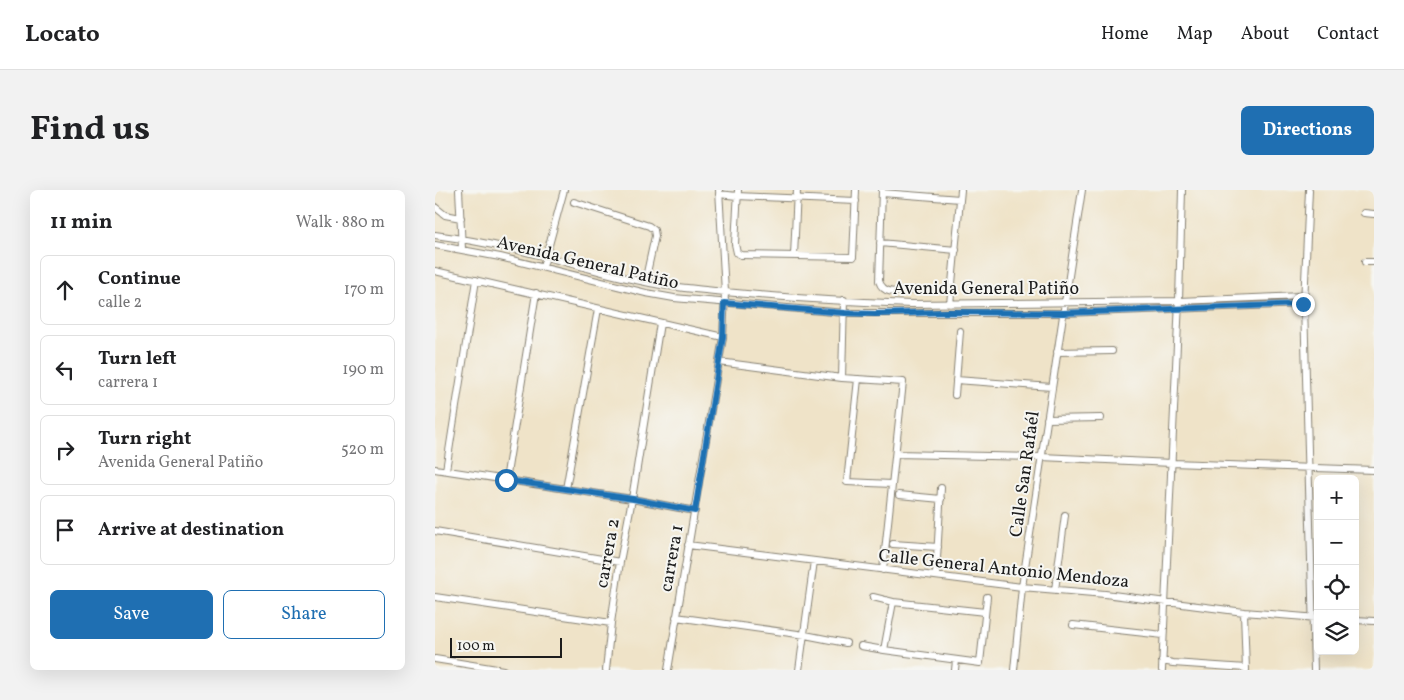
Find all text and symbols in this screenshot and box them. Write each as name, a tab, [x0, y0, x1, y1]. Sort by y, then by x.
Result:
text: Locato	[25, 18, 100, 52]
text: Home	[1101, 22, 1149, 47]
text: Map	[1177, 22, 1213, 47]
text: About	[1241, 22, 1289, 47]
text: Contact	[1317, 22, 1379, 47]
text: Find us	[30, 106, 150, 154]
button: Directions	[1241, 106, 1374, 155]
text: 11 min	[50, 208, 113, 237]
text: Walk · 880 m	[296, 212, 385, 234]
street label: Avenida General Patiño	[494, 230, 681, 297]
text: Continue	[98, 266, 181, 292]
icon: ahead	[51, 276, 79, 304]
street label: Avenida General Patiño	[893, 277, 1079, 302]
text: 170 m	[344, 279, 384, 301]
text: calle 2	[98, 292, 142, 314]
route end	[1292, 293, 1315, 316]
text: Turn left	[98, 346, 177, 372]
icon: left	[51, 356, 79, 384]
text: 190 m	[342, 359, 384, 381]
text: carrera 1	[98, 372, 158, 394]
street label: Calle San Rafaél	[1004, 410, 1047, 539]
text: Turn right	[98, 426, 191, 452]
icon: right	[51, 436, 79, 464]
text: 520 m	[341, 439, 384, 461]
text: Avenida General Patiño	[98, 452, 263, 474]
route start	[495, 469, 518, 492]
map controls	[1314, 475, 1359, 655]
button: +	[1314, 475, 1359, 520]
icon: arrive	[51, 516, 79, 544]
street label: carrera 2	[590, 516, 627, 590]
text: Arrive at destination	[98, 517, 284, 543]
button: −	[1314, 520, 1359, 565]
street label: carrera 1	[654, 523, 691, 594]
street label: Calle General Antonio Mendoza	[877, 544, 1130, 595]
button: locate	[1314, 565, 1359, 610]
button: Save	[50, 590, 213, 639]
button: Share	[223, 590, 385, 639]
button: layers	[1314, 610, 1359, 655]
scale bar	[450, 635, 563, 658]
text: 100 m	[457, 637, 495, 656]

